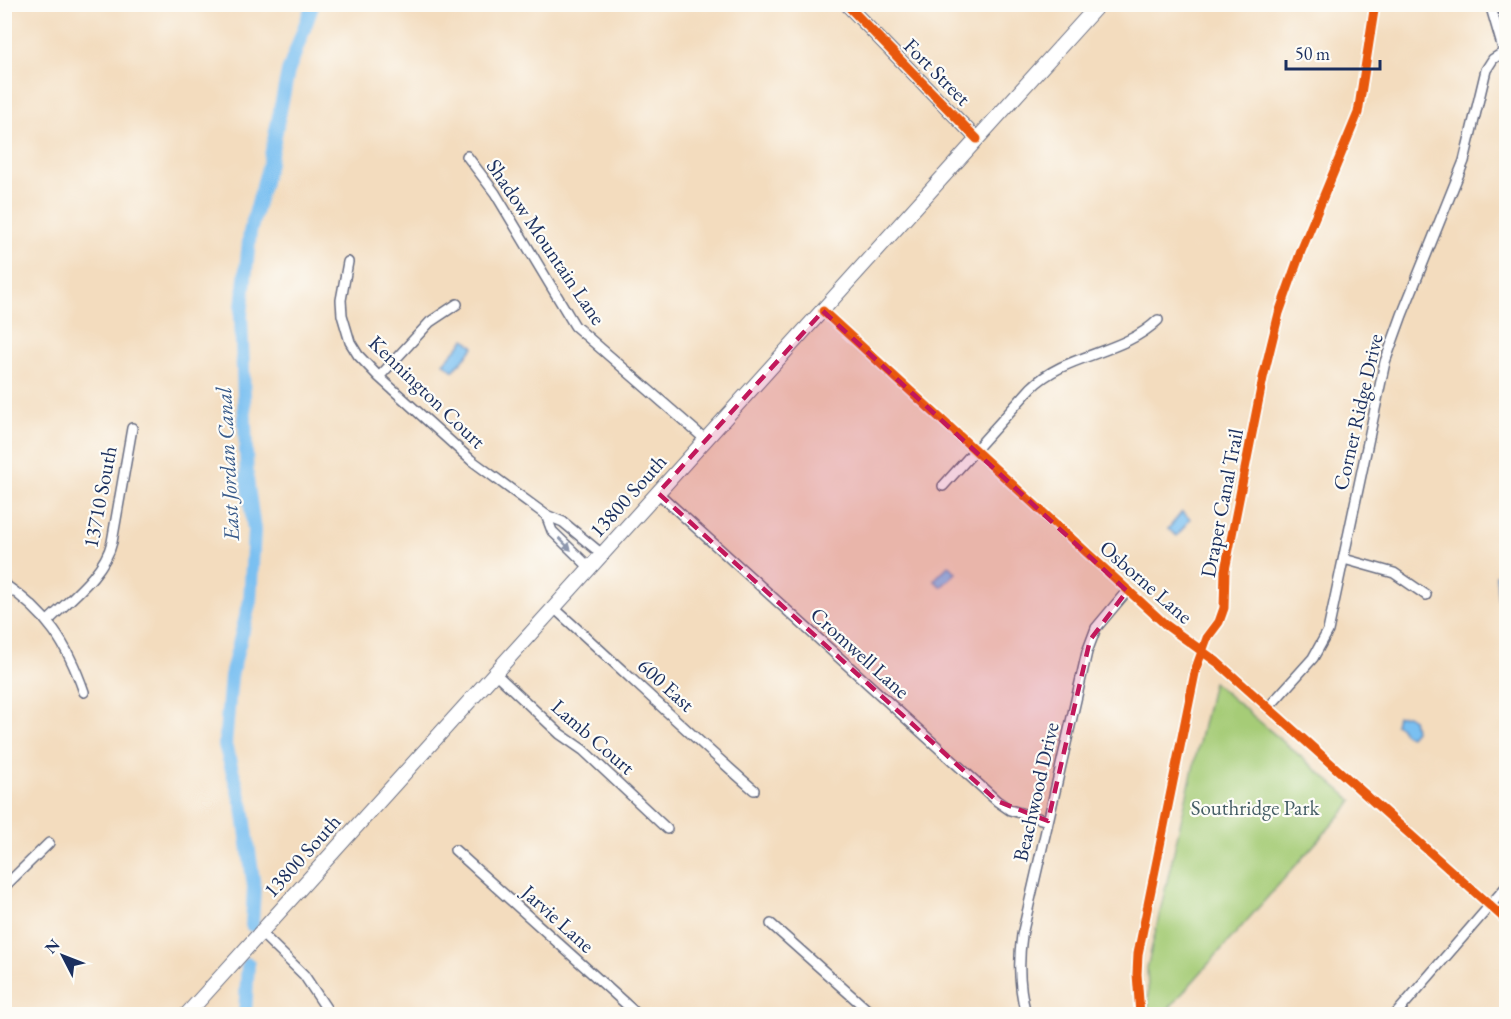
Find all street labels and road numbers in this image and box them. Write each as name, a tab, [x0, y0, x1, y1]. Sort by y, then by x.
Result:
street label: Fort Street	[898, 32, 977, 111]
street label: Shadow Mountain Lane	[481, 153, 612, 330]
street label: Kennington Court	[363, 329, 492, 455]
street label: Corner Ridge Drive	[1326, 331, 1389, 493]
street label: Draper Canal Trail	[1194, 426, 1249, 580]
street label: 13710 South	[76, 443, 123, 550]
street label: 13800 South	[583, 448, 672, 543]
street label: Osborne Lane	[1094, 534, 1198, 629]
street label: Cromwell Lane	[805, 601, 916, 704]
street label: 600 East	[632, 652, 701, 718]
street label: Lamb Court	[546, 693, 641, 781]
street label: Beachwood Drive	[1006, 720, 1065, 864]
street label: 13800 South	[257, 808, 346, 903]
street label: Jarvie Lane	[515, 877, 601, 958]

